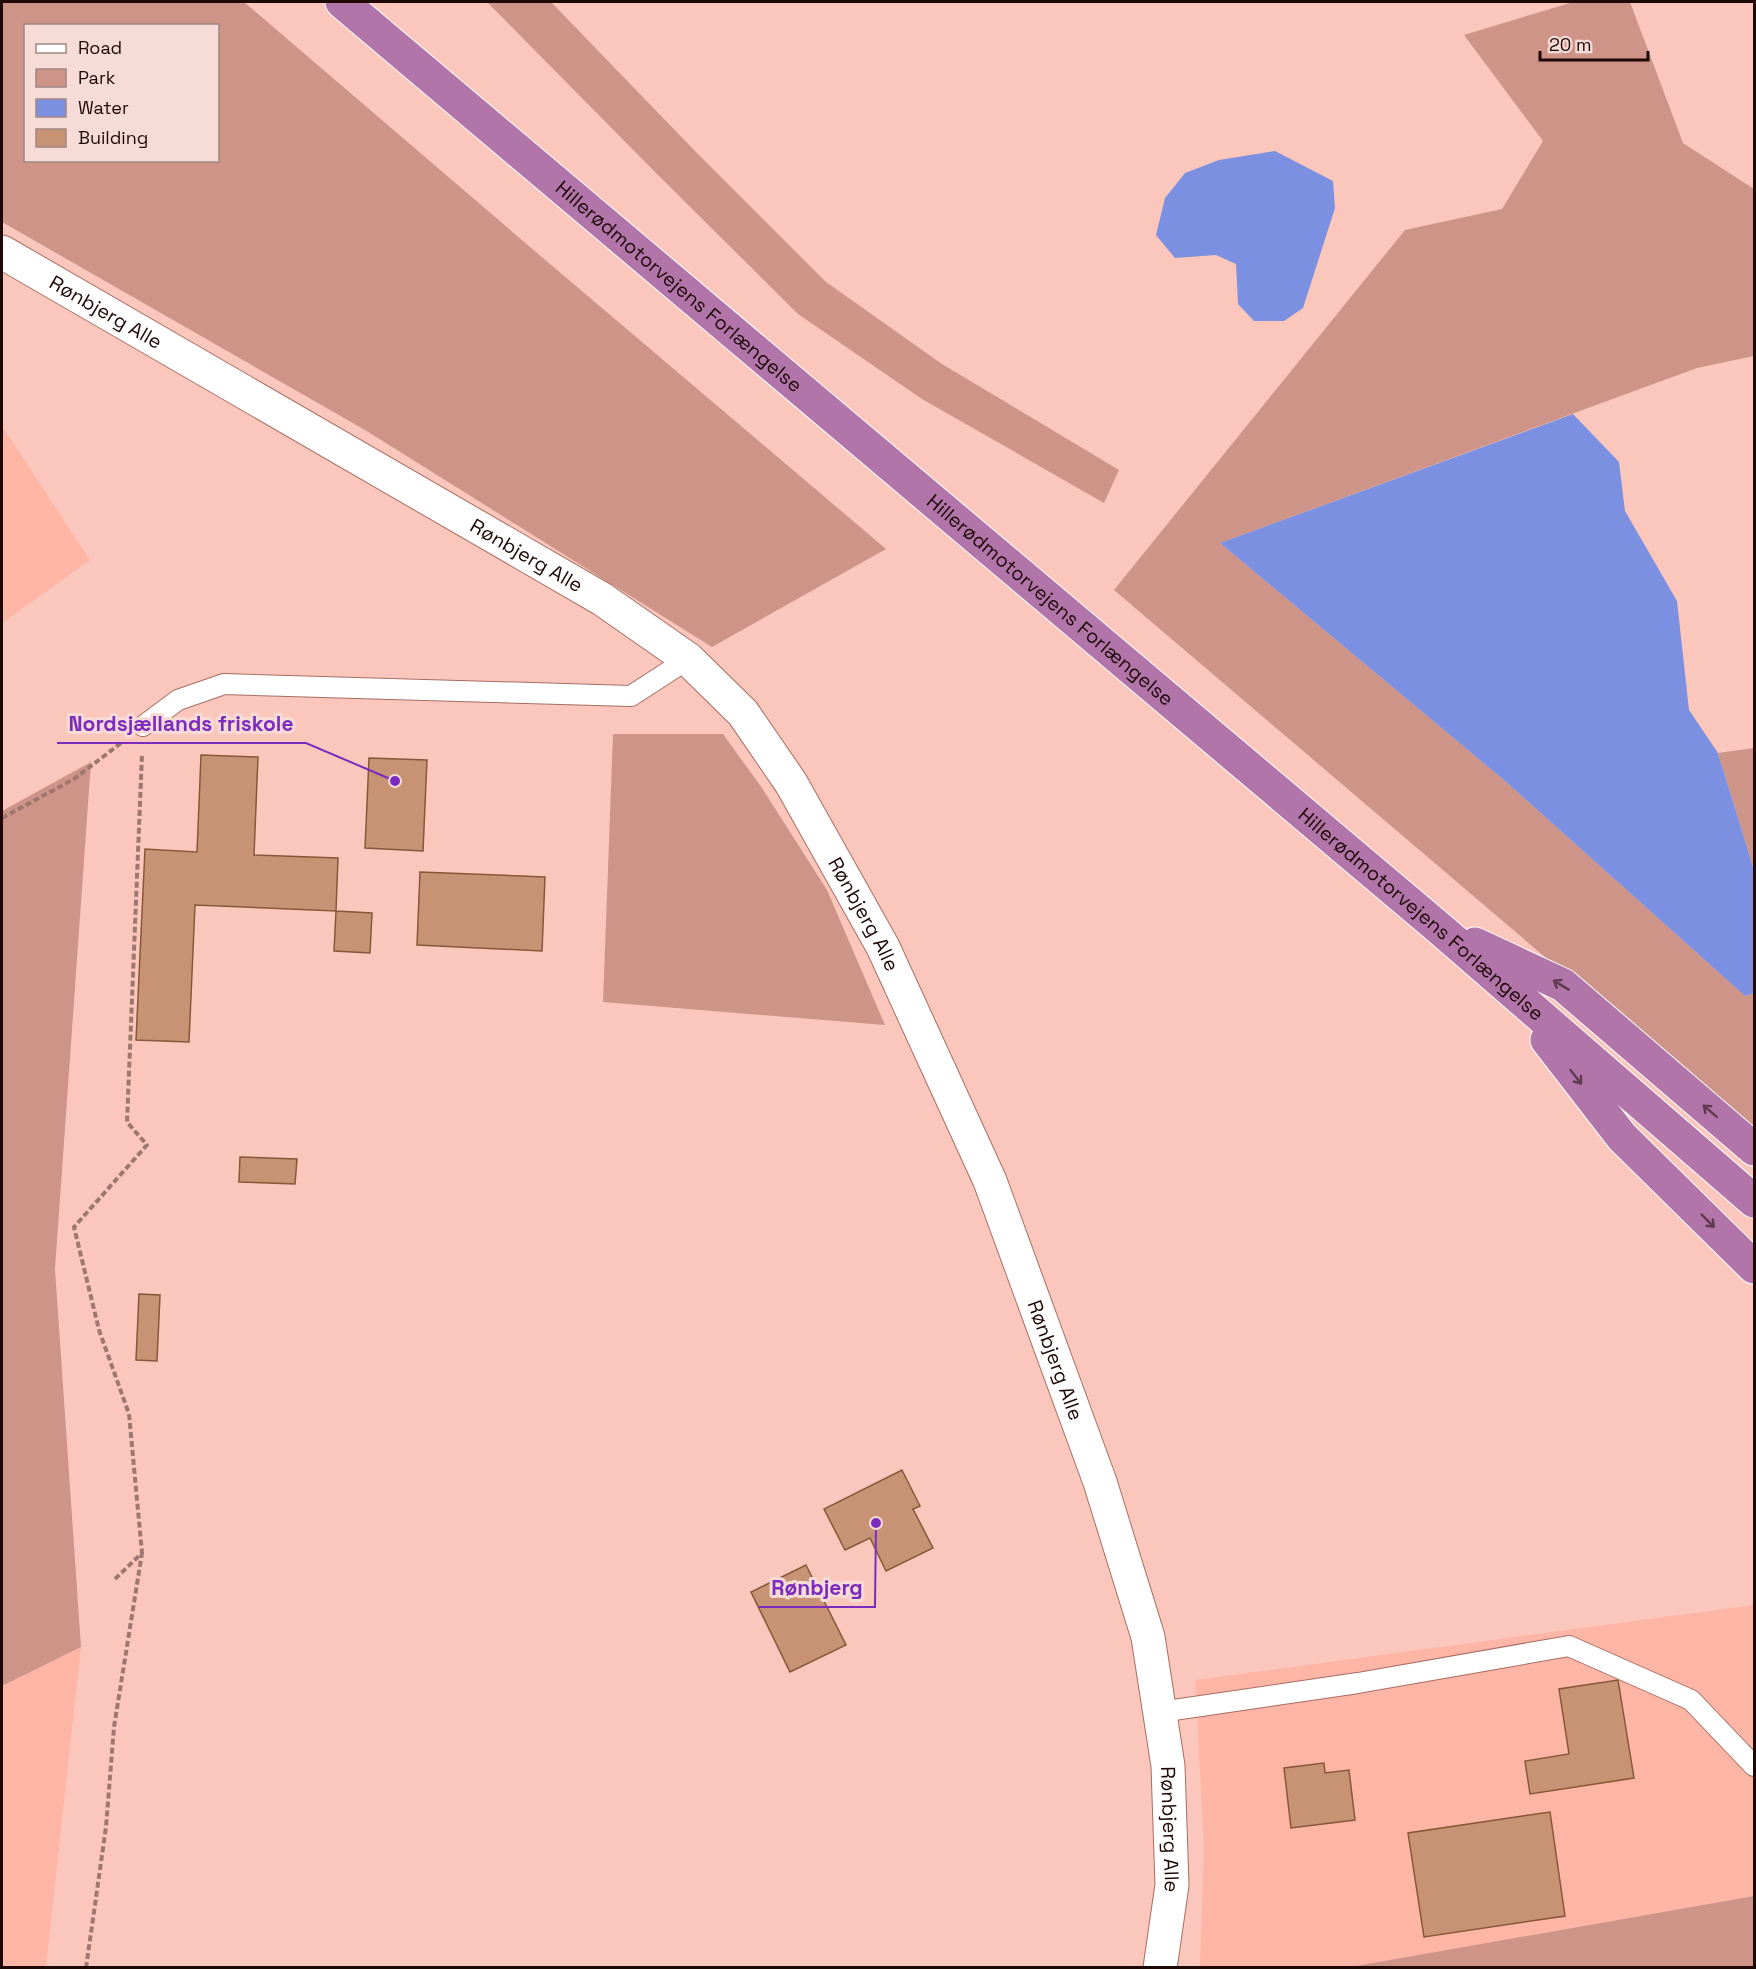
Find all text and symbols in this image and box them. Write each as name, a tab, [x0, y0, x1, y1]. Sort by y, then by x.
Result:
legend	[24, 24, 219, 162]
scale bar	[1540, 24, 1648, 62]
text: 20 m	[1549, 33, 1592, 56]
text: Road	[78, 36, 122, 59]
text: Park	[78, 66, 116, 89]
text: Water	[78, 96, 129, 119]
text: Building	[78, 126, 148, 149]
street label: Hillerødmotorvejens Forlængelse	[550, 175, 808, 398]
street label: Rønbjerg Alle	[45, 269, 167, 355]
street label: Hillerødmotorvejens Forlængelse	[922, 488, 1179, 712]
street label: Rønbjerg Alle	[465, 513, 588, 598]
callout: Nordsjællands friskole	[57, 704, 306, 743]
text: Nordsjællands friskole	[68, 710, 294, 737]
street label: Hillerødmotorvejens Forlængelse	[1293, 802, 1550, 1026]
street label: Rønbjerg Alle	[822, 853, 905, 975]
one-way arrow	[1553, 979, 1570, 991]
one-way arrow	[1570, 1069, 1582, 1085]
one-way arrow	[1703, 1104, 1718, 1118]
one-way arrow	[1700, 1213, 1715, 1228]
street label: Rønbjerg Alle	[1022, 1296, 1089, 1424]
callout: Rønbjerg	[759, 1568, 875, 1607]
text: Rønbjerg	[771, 1574, 863, 1601]
street label: Rønbjerg Alle	[1155, 1766, 1185, 1894]

